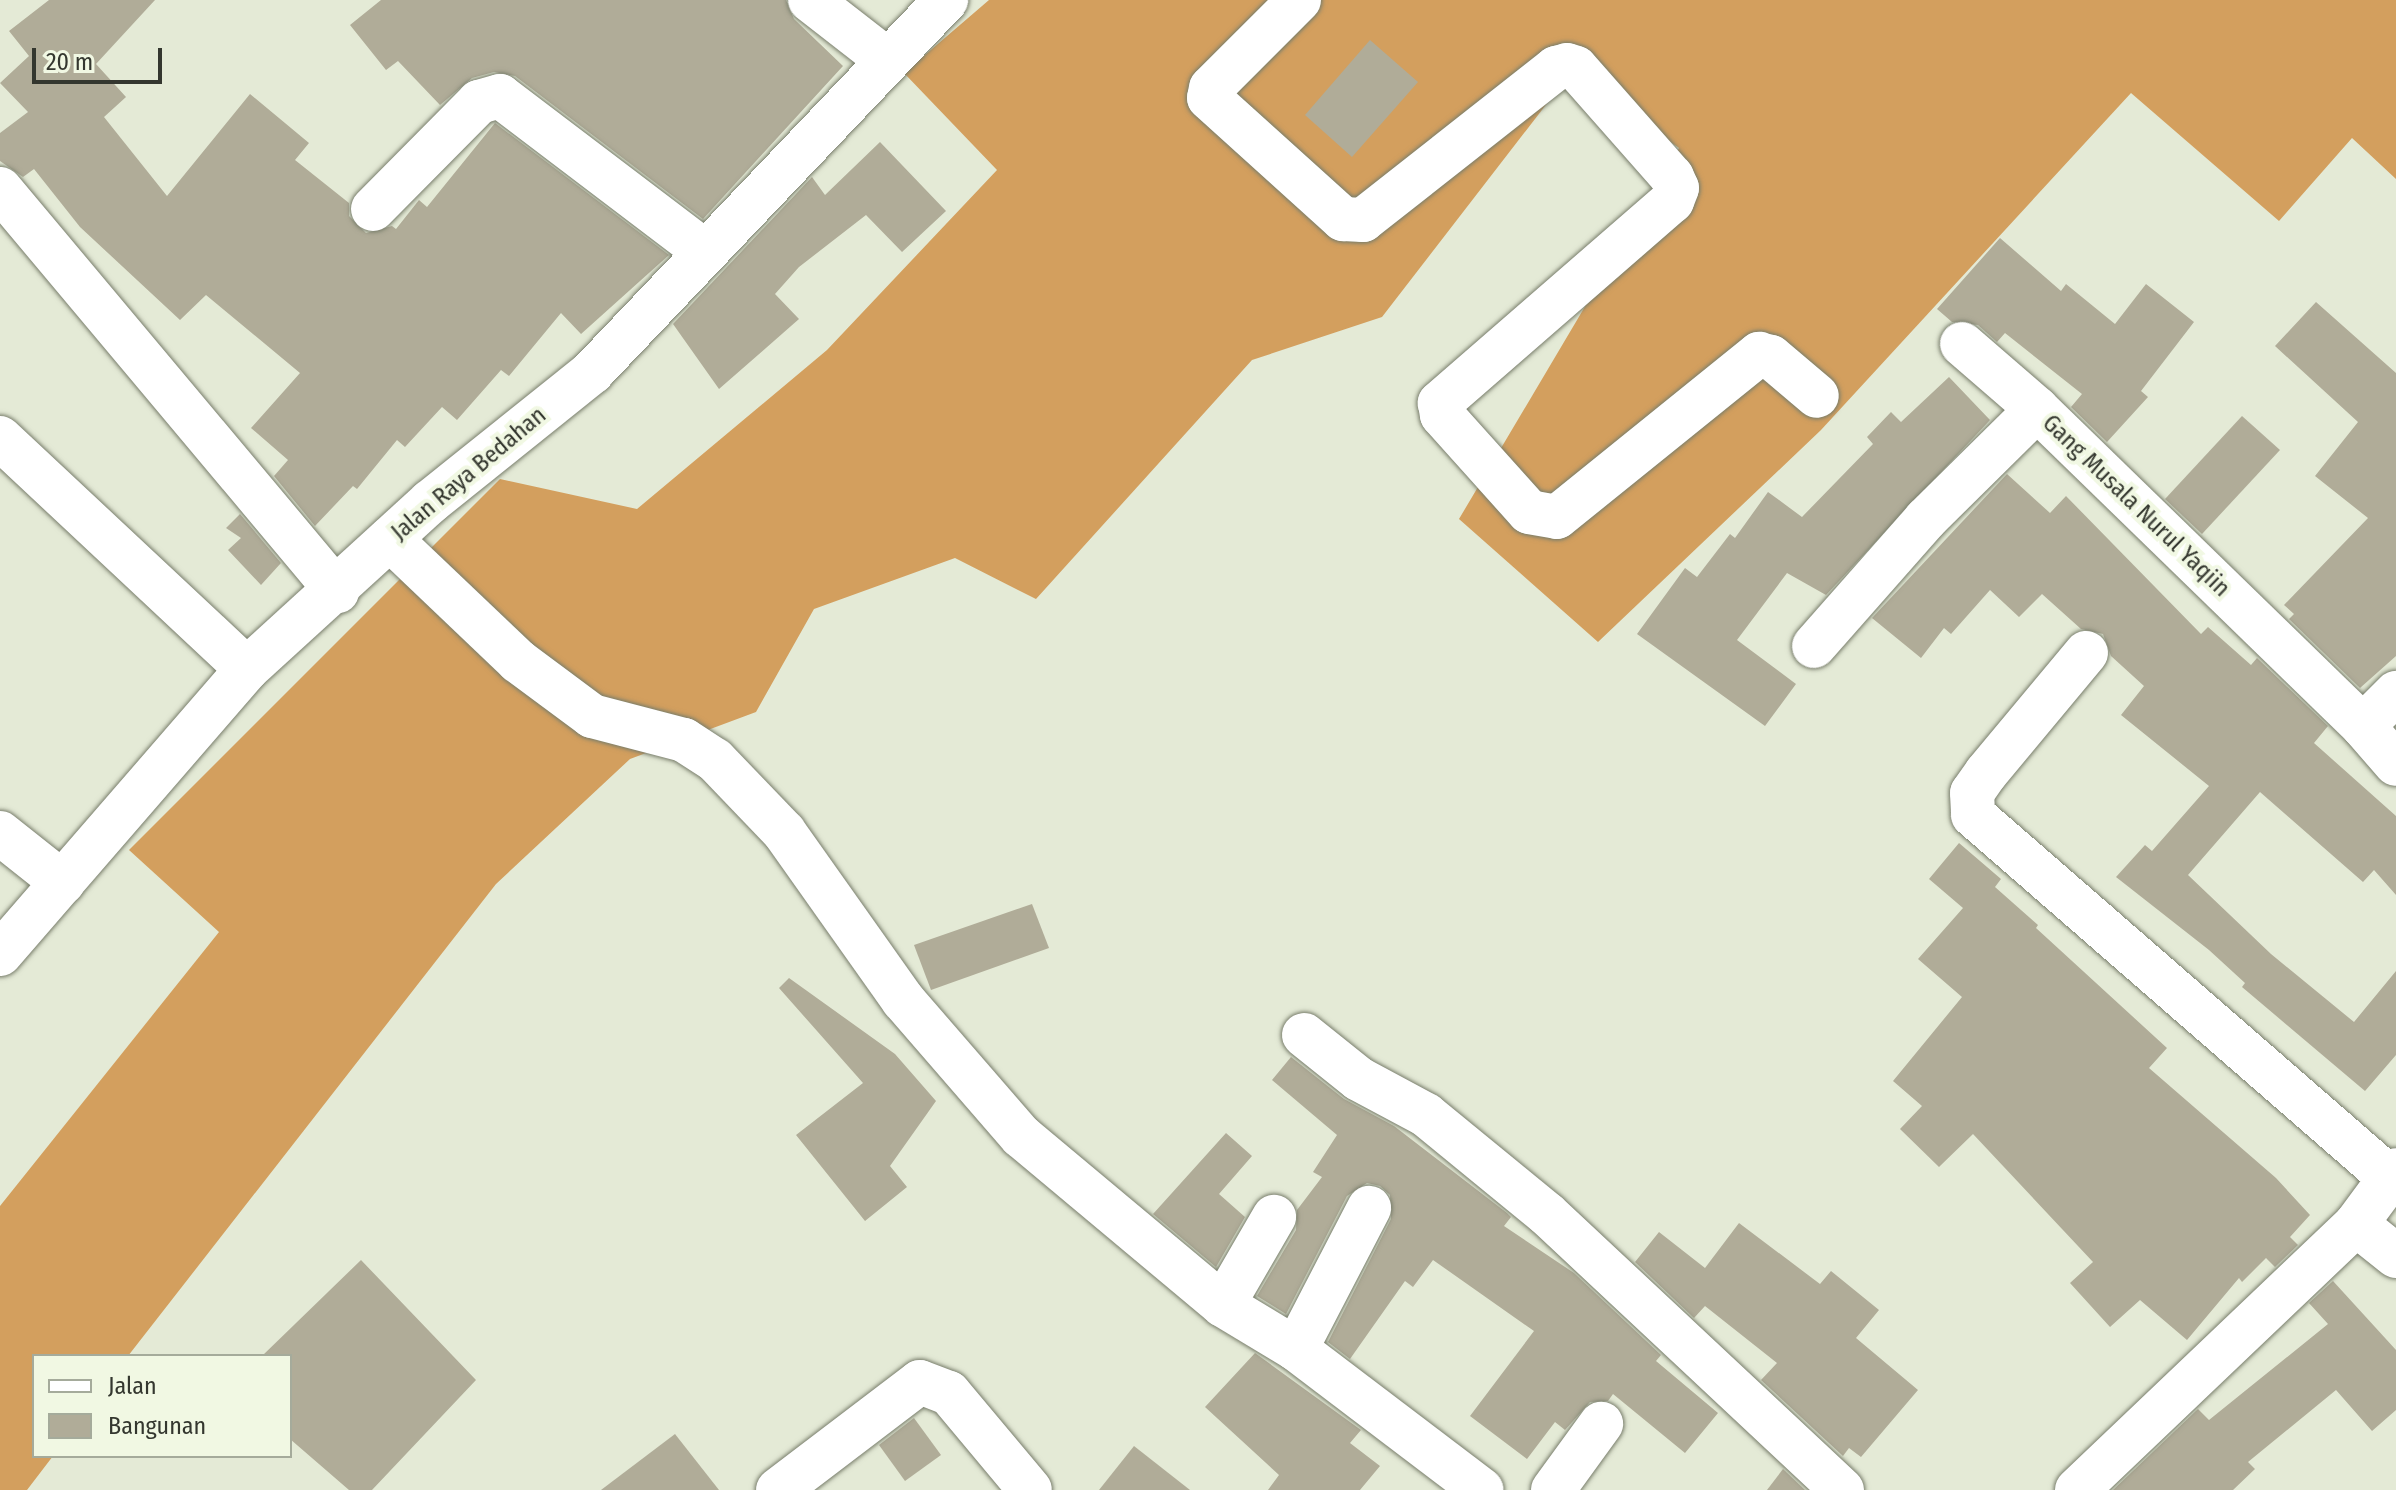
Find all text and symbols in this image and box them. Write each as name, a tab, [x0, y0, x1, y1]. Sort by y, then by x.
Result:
scale bar	[36, 32, 166, 82]
text: 20 m	[46, 48, 93, 76]
street label: Jalan Raya Bedahan	[386, 401, 552, 547]
street label: Gang Musala Nurul Yaqiin	[2036, 409, 2236, 603]
legend	[32, 1354, 292, 1458]
text: Jalan	[108, 1372, 157, 1400]
text: Bangunan	[108, 1412, 206, 1440]

